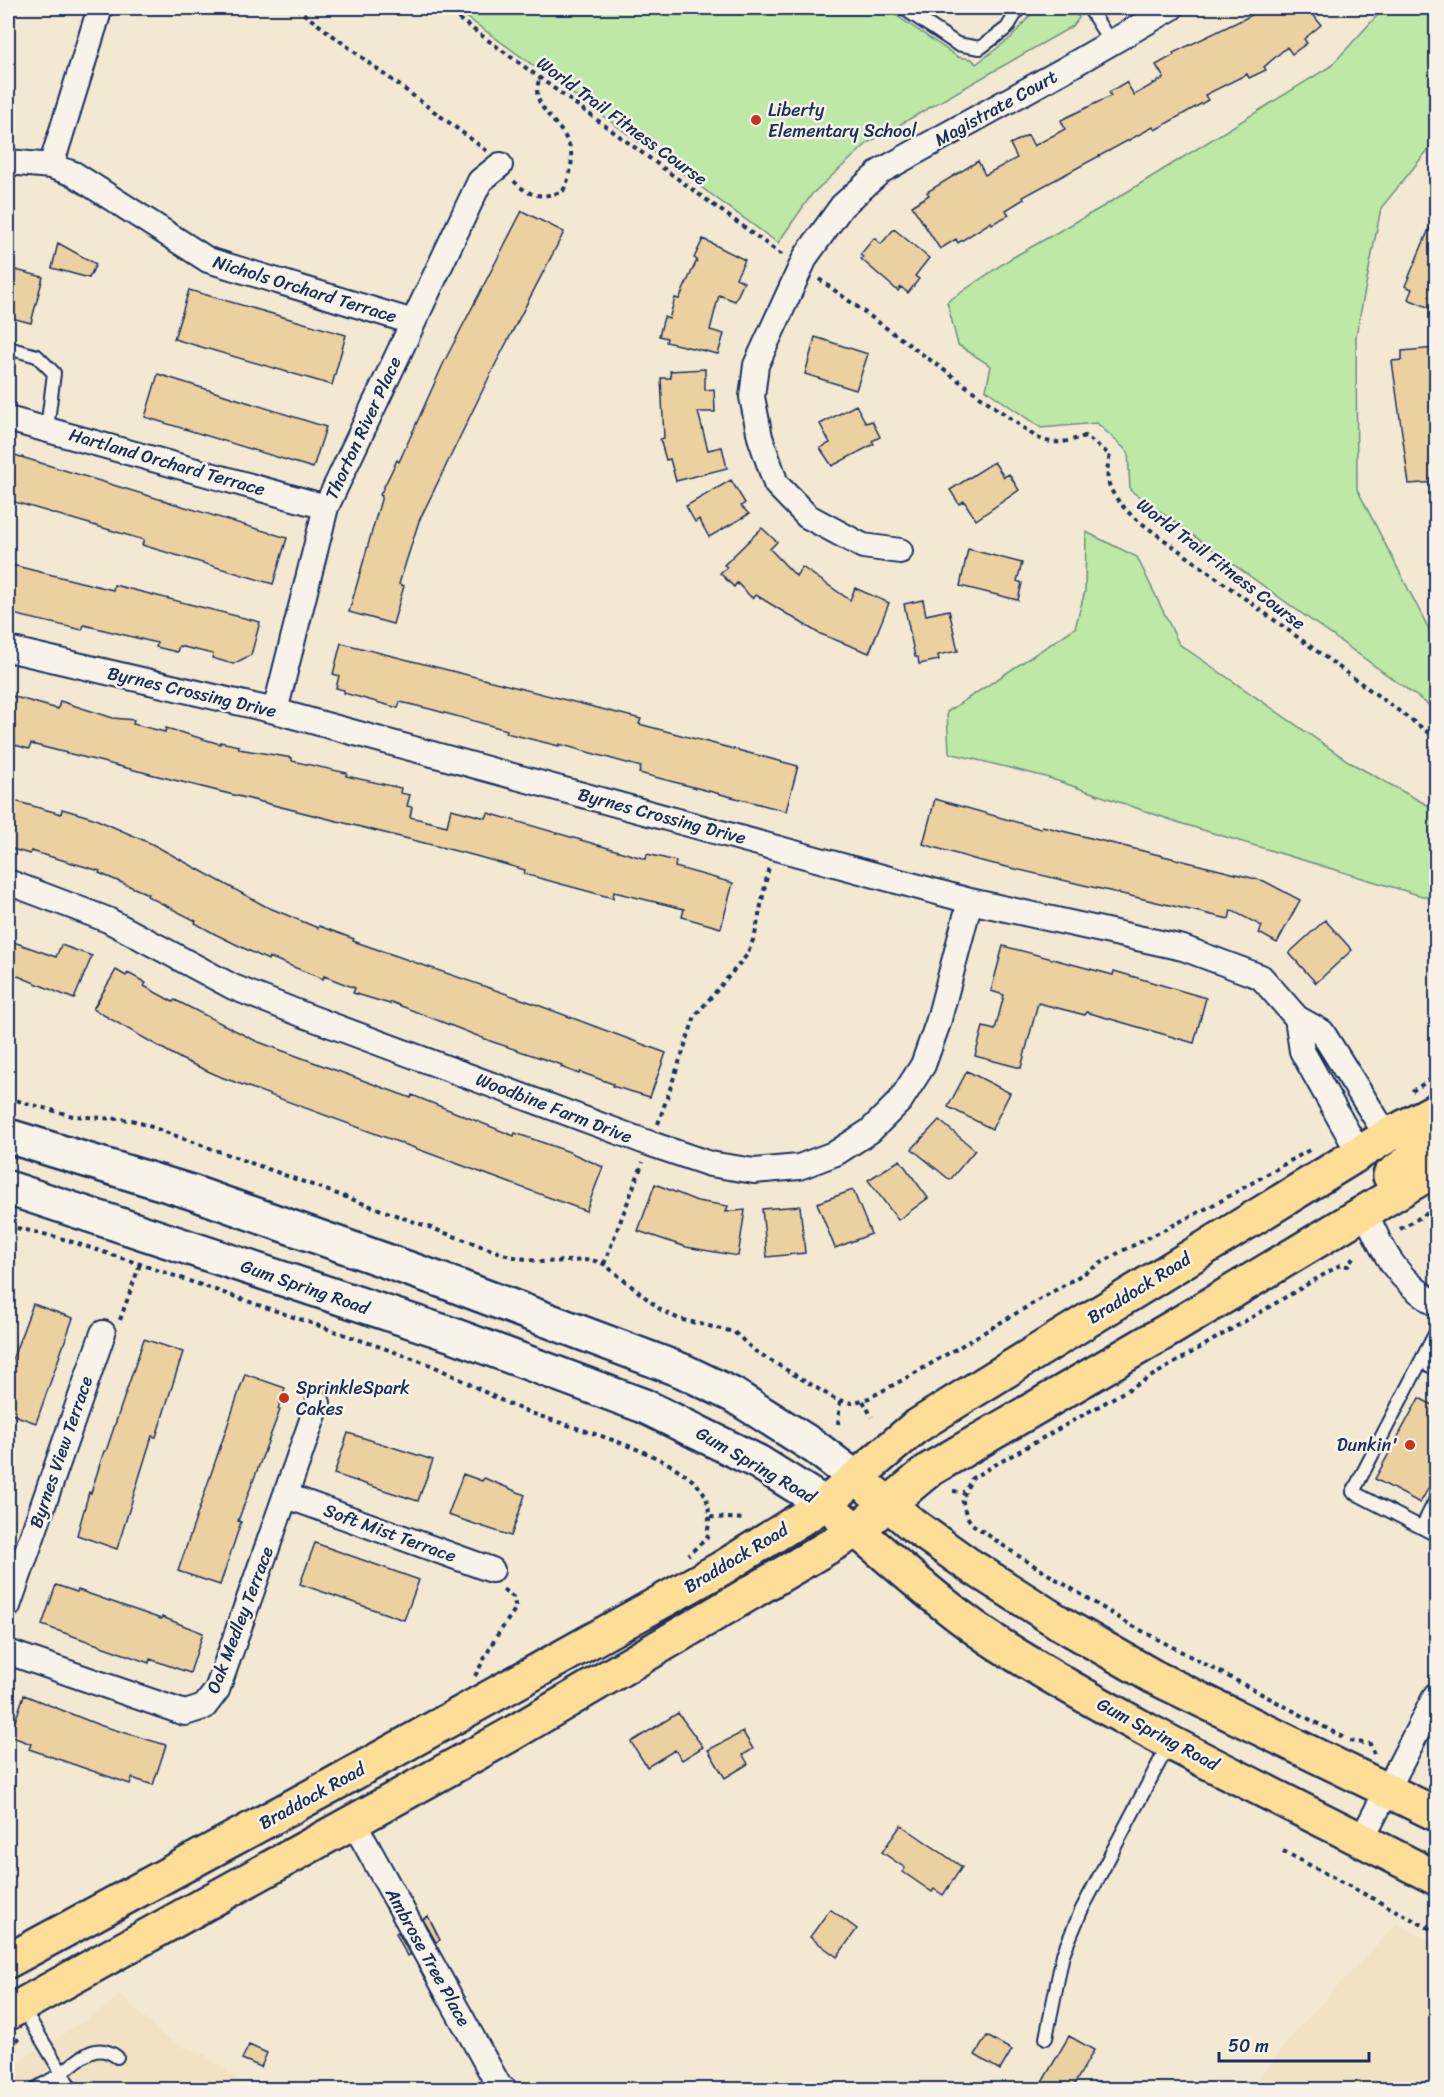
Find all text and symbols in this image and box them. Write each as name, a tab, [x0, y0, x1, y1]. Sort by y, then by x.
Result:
street label: World Trail Fitness Course	[530, 48, 714, 194]
street label: Magistrate Court	[928, 61, 1064, 155]
place label: Liberty Elementary School	[768, 94, 917, 147]
marker: Liberty Elementary School	[749, 113, 763, 127]
street label: Nichols Orchard Terrace	[209, 246, 401, 332]
street label: Thorton River Place	[316, 351, 410, 505]
street label: Hartland Orchard Terrace	[65, 419, 269, 505]
street label: World Trail Fitness Course	[1129, 490, 1313, 638]
street label: Byrnes Crossing Drive	[104, 657, 280, 727]
street label: Byrnes Crossing Drive	[574, 778, 750, 854]
street label: Woodbine Farm Drive	[471, 1063, 637, 1153]
street label: Braddock Road	[1081, 1243, 1199, 1333]
street label: Gum Spring Road	[236, 1250, 375, 1324]
street label: Byrnes View Terrace	[20, 1371, 102, 1532]
place label: SprinkleSpark Cakes	[296, 1372, 410, 1425]
marker: SprinkleSpark Cakes	[277, 1391, 291, 1405]
street label: Gum Spring Road	[690, 1418, 823, 1513]
place label: Dunkin'	[1337, 1429, 1398, 1461]
marker: Dunkin'	[1403, 1438, 1417, 1452]
street label: Soft Mist Terrace	[319, 1494, 461, 1572]
street label: Braddock Road	[677, 1513, 796, 1602]
street label: Oak Medley Terrace	[197, 1541, 283, 1698]
street label: Gum Spring Road	[1091, 1688, 1226, 1780]
street label: Braddock Road	[253, 1753, 372, 1838]
street label: Ambrose Tree Place	[376, 1881, 480, 2033]
scale bar	[1219, 2025, 1369, 2063]
text: 50 m	[1228, 2030, 1269, 2062]

